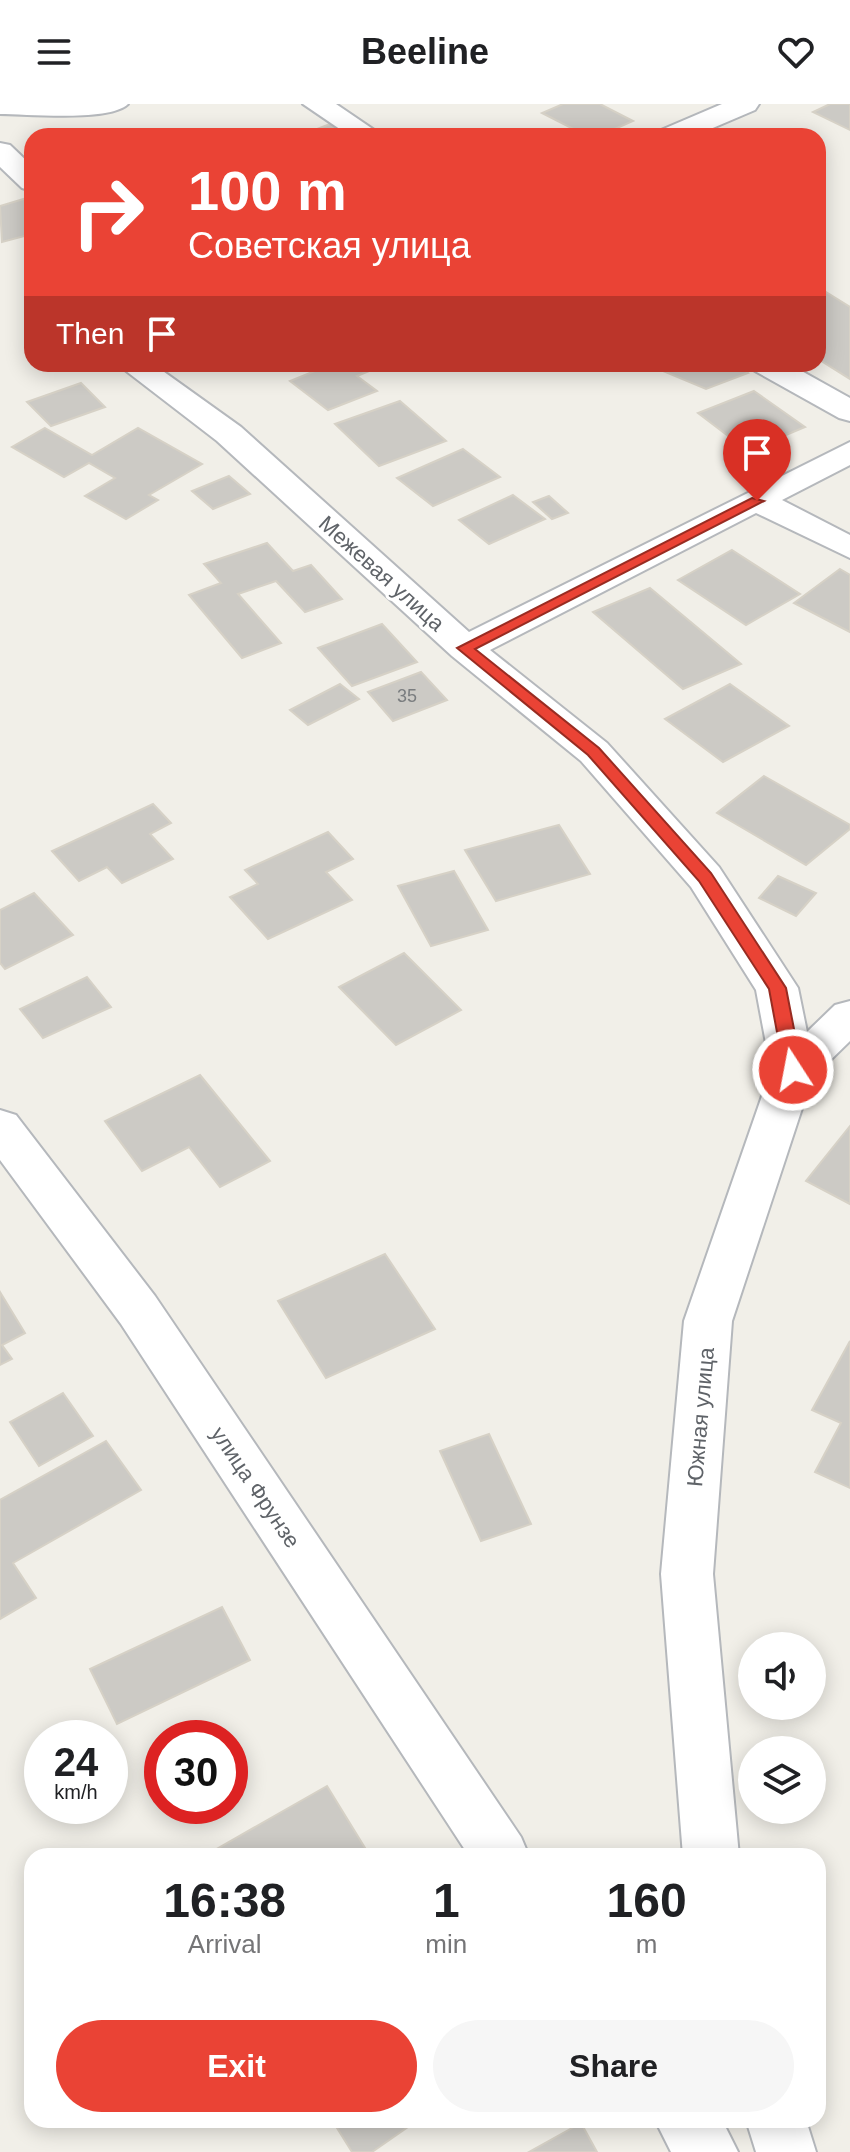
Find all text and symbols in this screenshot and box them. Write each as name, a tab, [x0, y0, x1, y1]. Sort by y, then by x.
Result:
icon: menu	[32, 30, 76, 74]
icon: heart	[774, 30, 818, 74]
text: Beeline	[361, 31, 489, 72]
text: 100 m	[188, 159, 347, 222]
icon: right	[56, 160, 160, 264]
text: Советская улица	[188, 225, 471, 266]
icon: arrive	[140, 312, 184, 356]
text: Then	[56, 317, 124, 350]
pin	[723, 419, 791, 501]
icon: arrive	[735, 431, 779, 475]
street label: Межевая улица	[314, 511, 450, 637]
house number: 35	[397, 686, 417, 706]
position arrow	[751, 1028, 835, 1112]
street label: Южная улица	[682, 1346, 719, 1488]
street label: улица Фрунзе	[206, 1422, 305, 1553]
map controls	[738, 1632, 826, 1824]
button: sound	[738, 1632, 826, 1720]
speed limit sign: 30	[144, 1720, 248, 1824]
button: layers	[738, 1736, 826, 1824]
text: 24	[54, 1740, 98, 1784]
text: km/h	[54, 1781, 98, 1803]
text: 16:38	[163, 1874, 286, 1927]
text: 1	[433, 1874, 460, 1927]
text: 160	[607, 1874, 687, 1927]
text: Arrival	[188, 1929, 262, 1959]
text: min	[425, 1929, 467, 1959]
text: m	[636, 1929, 657, 1959]
button: Exit	[56, 2020, 417, 2112]
button: Share	[433, 2020, 794, 2112]

